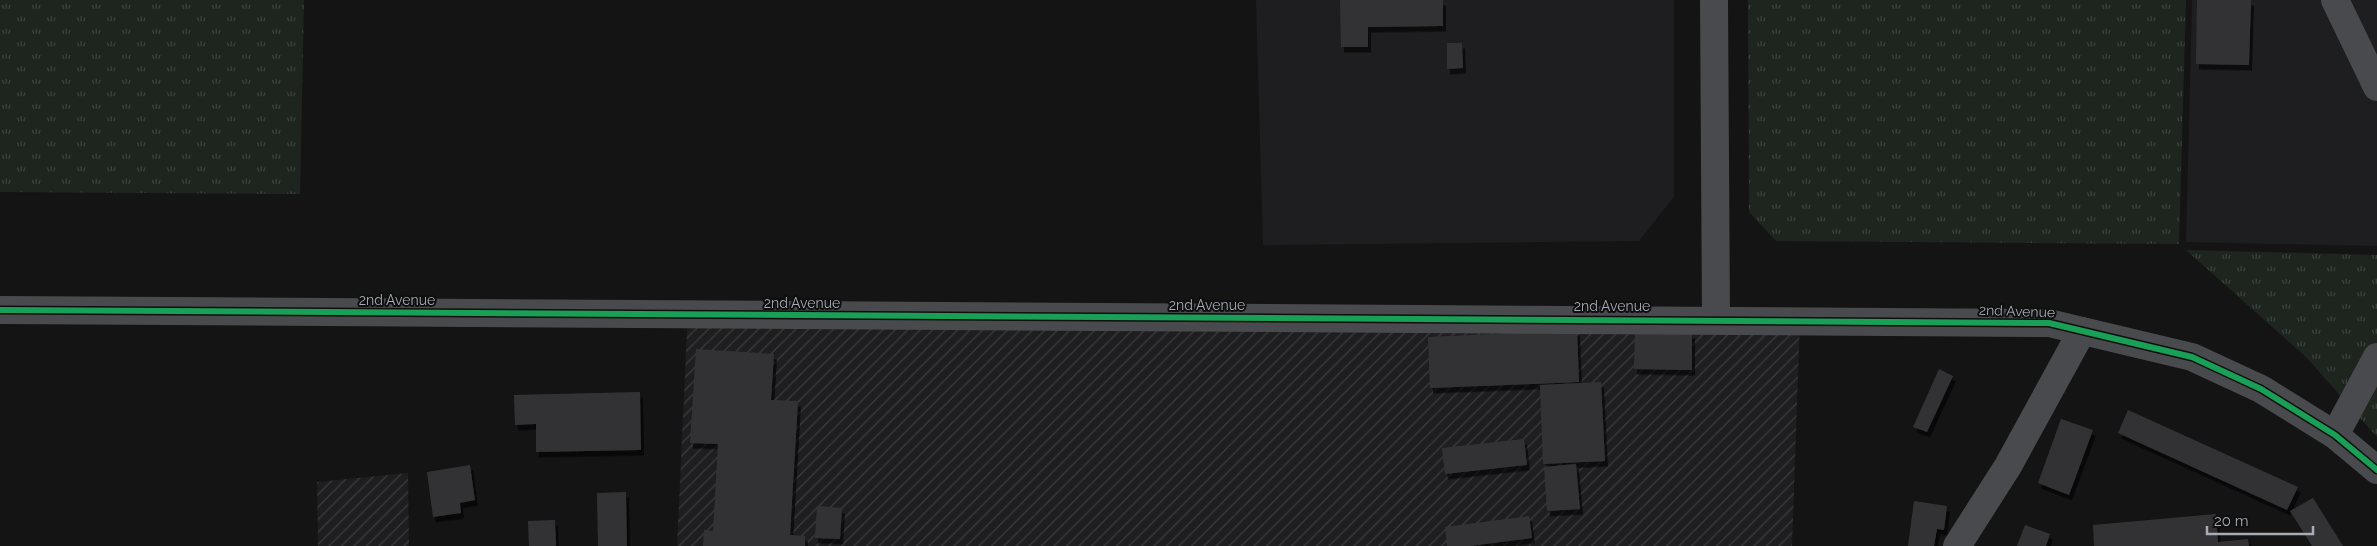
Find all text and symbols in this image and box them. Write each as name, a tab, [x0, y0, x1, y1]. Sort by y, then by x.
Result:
street label: 2nd Avenue	[359, 292, 435, 308]
street label: 2nd Avenue	[764, 295, 840, 311]
street label: 2nd Avenue	[1169, 297, 1245, 313]
street label: 2nd Avenue	[1574, 298, 1650, 314]
street label: 2nd Avenue	[1979, 302, 2055, 320]
scale bar	[2207, 504, 2313, 536]
text: 20 m	[2214, 512, 2249, 530]

